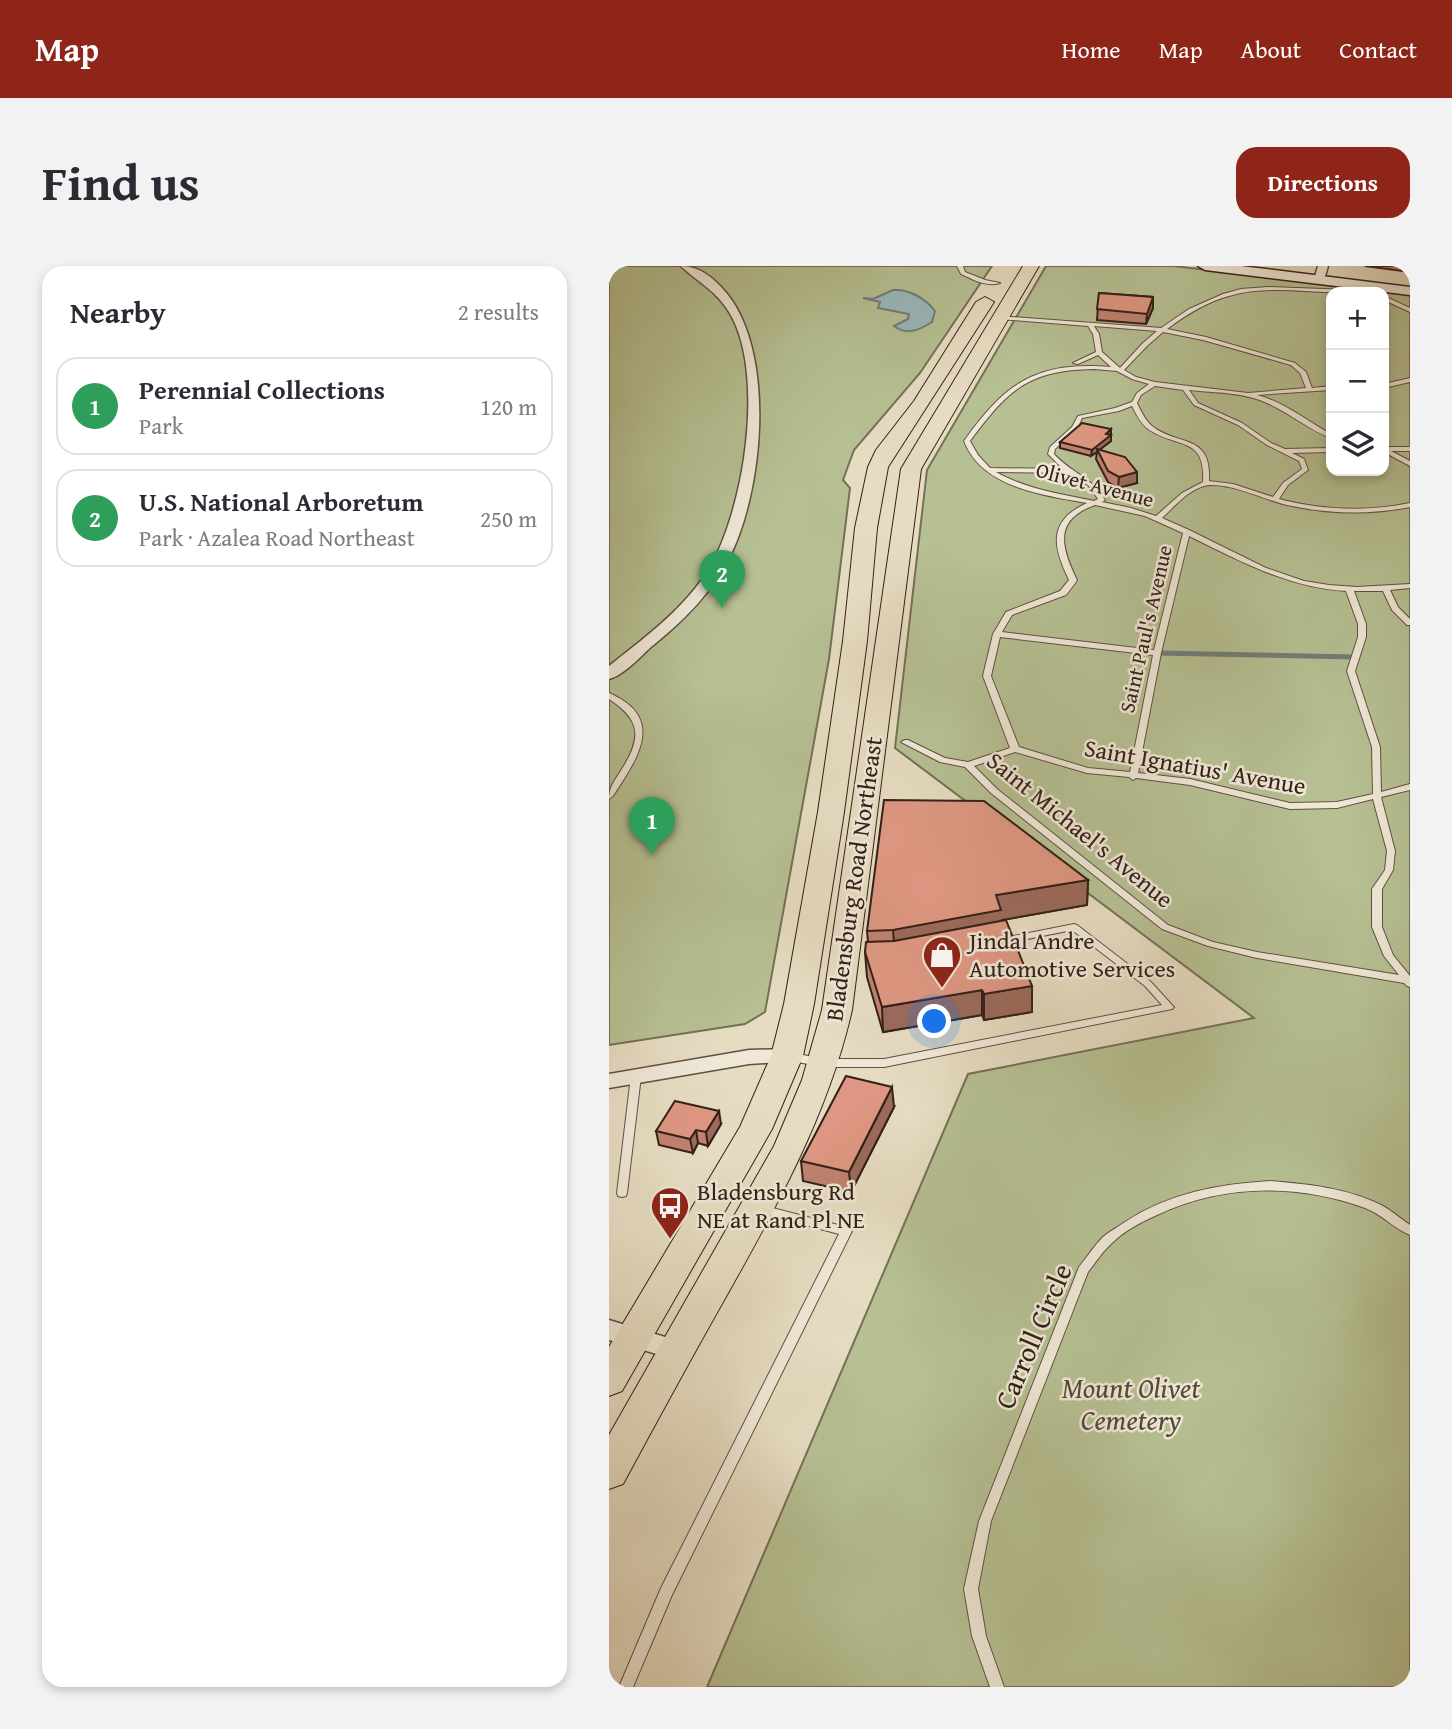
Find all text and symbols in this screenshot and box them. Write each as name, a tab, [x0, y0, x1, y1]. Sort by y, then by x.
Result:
text: Map	[35, 25, 99, 73]
text: Home	[1062, 32, 1121, 67]
text: Map	[1159, 32, 1203, 67]
text: About	[1241, 32, 1301, 67]
text: Contact	[1339, 32, 1417, 67]
text: Find us	[42, 146, 200, 218]
button: Directions	[1236, 147, 1410, 218]
map controls	[1326, 287, 1389, 476]
button: +	[1326, 287, 1389, 350]
text: Nearby	[70, 290, 166, 334]
text: 2 results	[458, 295, 539, 328]
button: −	[1326, 350, 1389, 413]
text: Perennial Collections	[139, 370, 385, 409]
text: 1	[89, 390, 101, 423]
text: 120 m	[480, 390, 537, 423]
text: Park	[139, 409, 183, 442]
button: layers	[1326, 413, 1389, 476]
street label: Olivet Avenue	[1033, 454, 1158, 515]
text: U.S. National Arboretum	[139, 482, 424, 521]
text: 2	[89, 502, 101, 535]
text: 250 m	[480, 502, 537, 535]
text: Park · Azalea Road Northeast	[139, 521, 415, 554]
street label: Saint Paul's Avenue	[1111, 542, 1180, 716]
pin: 2	[699, 550, 745, 608]
street label: Saint Ignatius' Avenue	[1082, 730, 1308, 803]
street label: Bladensburg Road Northeast	[816, 734, 891, 1024]
street label: Saint Michael's Avenue	[979, 743, 1181, 916]
pin: 1	[629, 797, 675, 855]
place label: Jindal Andre Automotive Services	[966, 923, 1175, 986]
shop icon: Jindal Andre Automotive Services	[921, 934, 963, 989]
your location	[917, 1004, 951, 1038]
place label: Bladensburg Rd NE at Rand Pl NE	[697, 1174, 865, 1237]
bus stop icon: Bladensburg Rd NE at Rand Pl NE	[649, 1185, 691, 1240]
street label: Carroll Circle	[983, 1257, 1082, 1415]
park label: Mount Olivet Cemetery	[1062, 1367, 1201, 1440]

